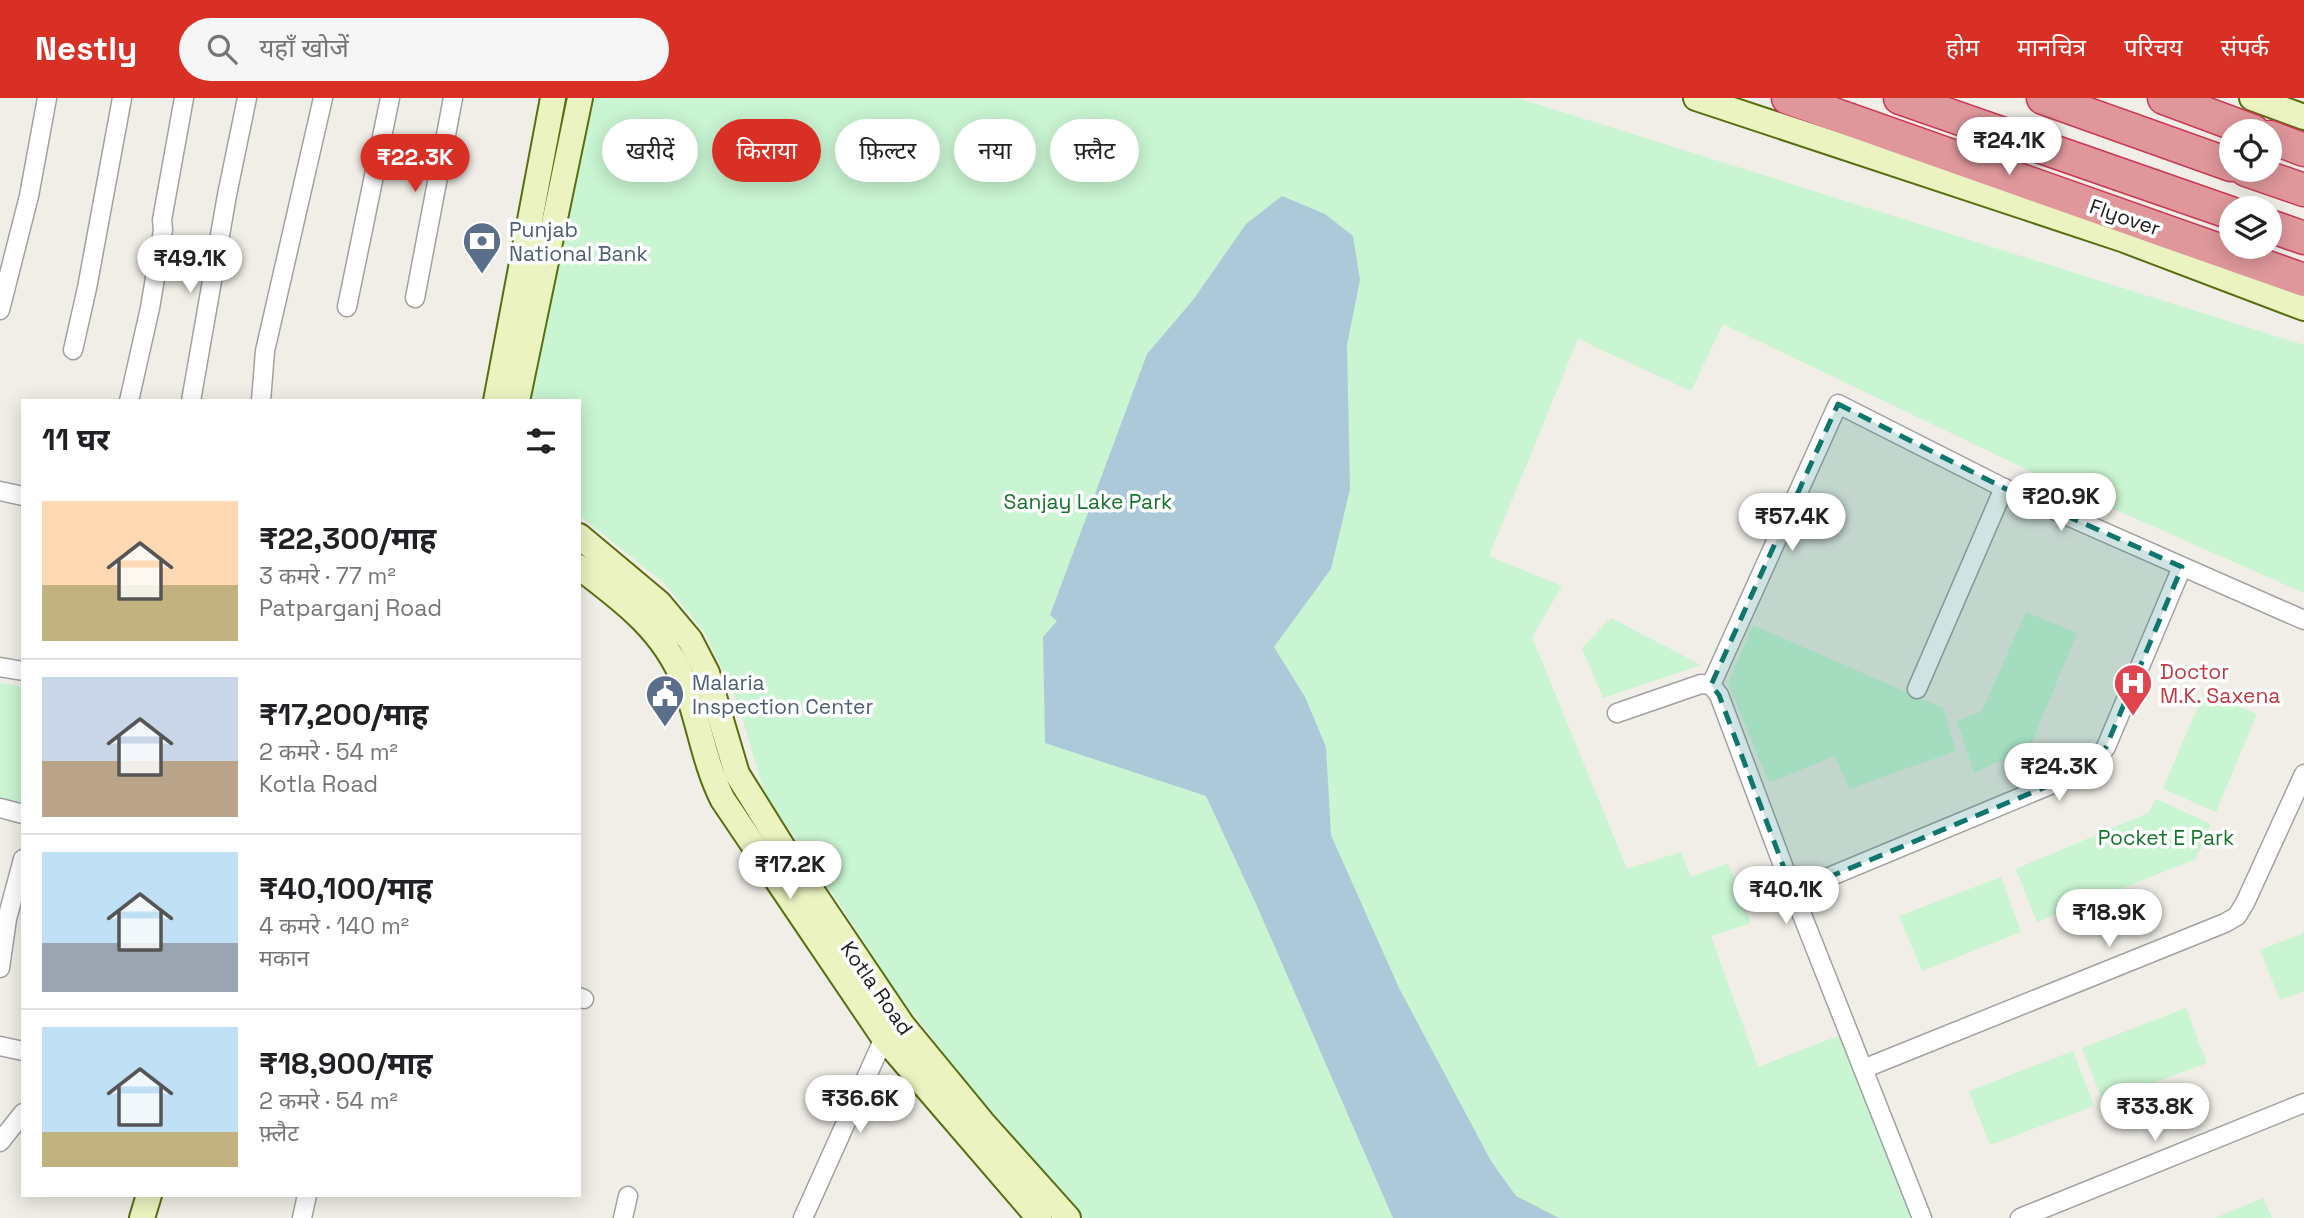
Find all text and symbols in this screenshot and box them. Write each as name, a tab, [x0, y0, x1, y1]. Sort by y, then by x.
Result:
search box	[179, 18, 669, 81]
text: Nestly	[35, 28, 137, 70]
icon: search	[203, 30, 241, 68]
text: यहाँ खोजें	[259, 31, 349, 65]
text: होम	[1946, 32, 1979, 63]
text: मानचित्र	[2017, 32, 2086, 63]
text: परिचय	[2124, 32, 2183, 63]
text: संपर्क	[2221, 32, 2269, 63]
pin: ₹24.1K	[1952, 118, 2066, 177]
chip: खरीदें	[602, 119, 698, 182]
chip: किराया	[712, 119, 821, 182]
chip: फ़िल्टर	[835, 119, 940, 182]
chip: नया	[954, 119, 1036, 182]
chip: फ़्लैट	[1050, 119, 1139, 182]
map controls	[2219, 119, 2282, 259]
button: locate	[2219, 119, 2282, 182]
text: ₹24.1K	[1973, 125, 2045, 155]
pin: ₹22.3K	[358, 134, 472, 194]
text: ₹22.3K	[377, 142, 453, 172]
street label: Flyover	[2086, 192, 2164, 242]
button: layers	[2219, 196, 2282, 259]
place label: Punjab National Bank	[509, 216, 648, 267]
bank icon: Punjab National Bank	[461, 220, 503, 275]
pin: ₹49.1K	[133, 236, 247, 295]
text: ₹49.1K	[153, 243, 227, 273]
text: 11 घर	[42, 420, 109, 459]
icon: filters	[522, 422, 560, 460]
pin: ₹20.9K	[2004, 474, 2118, 533]
text: ₹20.9K	[2022, 481, 2100, 511]
park label: Sanjay Lake Park	[1004, 488, 1172, 515]
pin: ₹57.4K	[1735, 494, 1849, 553]
text: ₹57.4K	[1755, 501, 1829, 531]
text: ₹22,300/माह	[259, 519, 436, 558]
icon: home	[98, 529, 182, 613]
text: 3 कमरे · 77 m²	[259, 561, 396, 591]
text: Patparganj Road	[259, 593, 442, 623]
place label: Doctor M.K. Saxena	[2160, 658, 2280, 709]
hospital icon: Doctor M.K. Saxena	[2112, 662, 2154, 717]
place label: Malaria Inspection Center	[692, 669, 873, 720]
public building icon: Malaria Inspection Center	[644, 673, 686, 728]
text: ₹17,200/माह	[259, 695, 428, 734]
icon: home	[98, 705, 182, 789]
text: 2 कमरे · 54 m²	[259, 737, 398, 767]
pin: ₹24.3K	[2002, 744, 2116, 803]
text: ₹24.3K	[2020, 751, 2098, 781]
text: Kotla Road	[259, 769, 378, 799]
park label: Pocket E Park	[2098, 824, 2234, 851]
pin: ₹17.2K	[733, 842, 847, 901]
text: ₹17.2K	[755, 849, 825, 879]
pin: ₹40.1K	[1729, 866, 1843, 926]
text: ₹40,100/माह	[259, 869, 433, 908]
text: ₹40.1K	[1749, 874, 1823, 904]
icon: home	[98, 880, 182, 964]
pin: ₹18.9K	[2052, 890, 2166, 949]
text: ₹18.9K	[2072, 897, 2146, 927]
text: 4 कमरे · 140 m²	[259, 911, 409, 941]
street label: Kotla Road	[835, 936, 919, 1040]
text: मकान	[259, 943, 309, 973]
text: ₹18,900/माह	[259, 1044, 432, 1083]
icon: home	[98, 1055, 182, 1139]
pin: ₹36.6K	[803, 1076, 917, 1135]
text: ₹36.6K	[821, 1083, 899, 1113]
pin: ₹33.8K	[2098, 1084, 2212, 1143]
text: 2 कमरे · 54 m²	[259, 1086, 398, 1116]
text: ₹33.8K	[2116, 1091, 2194, 1121]
text: फ़्लैट	[259, 1118, 299, 1148]

